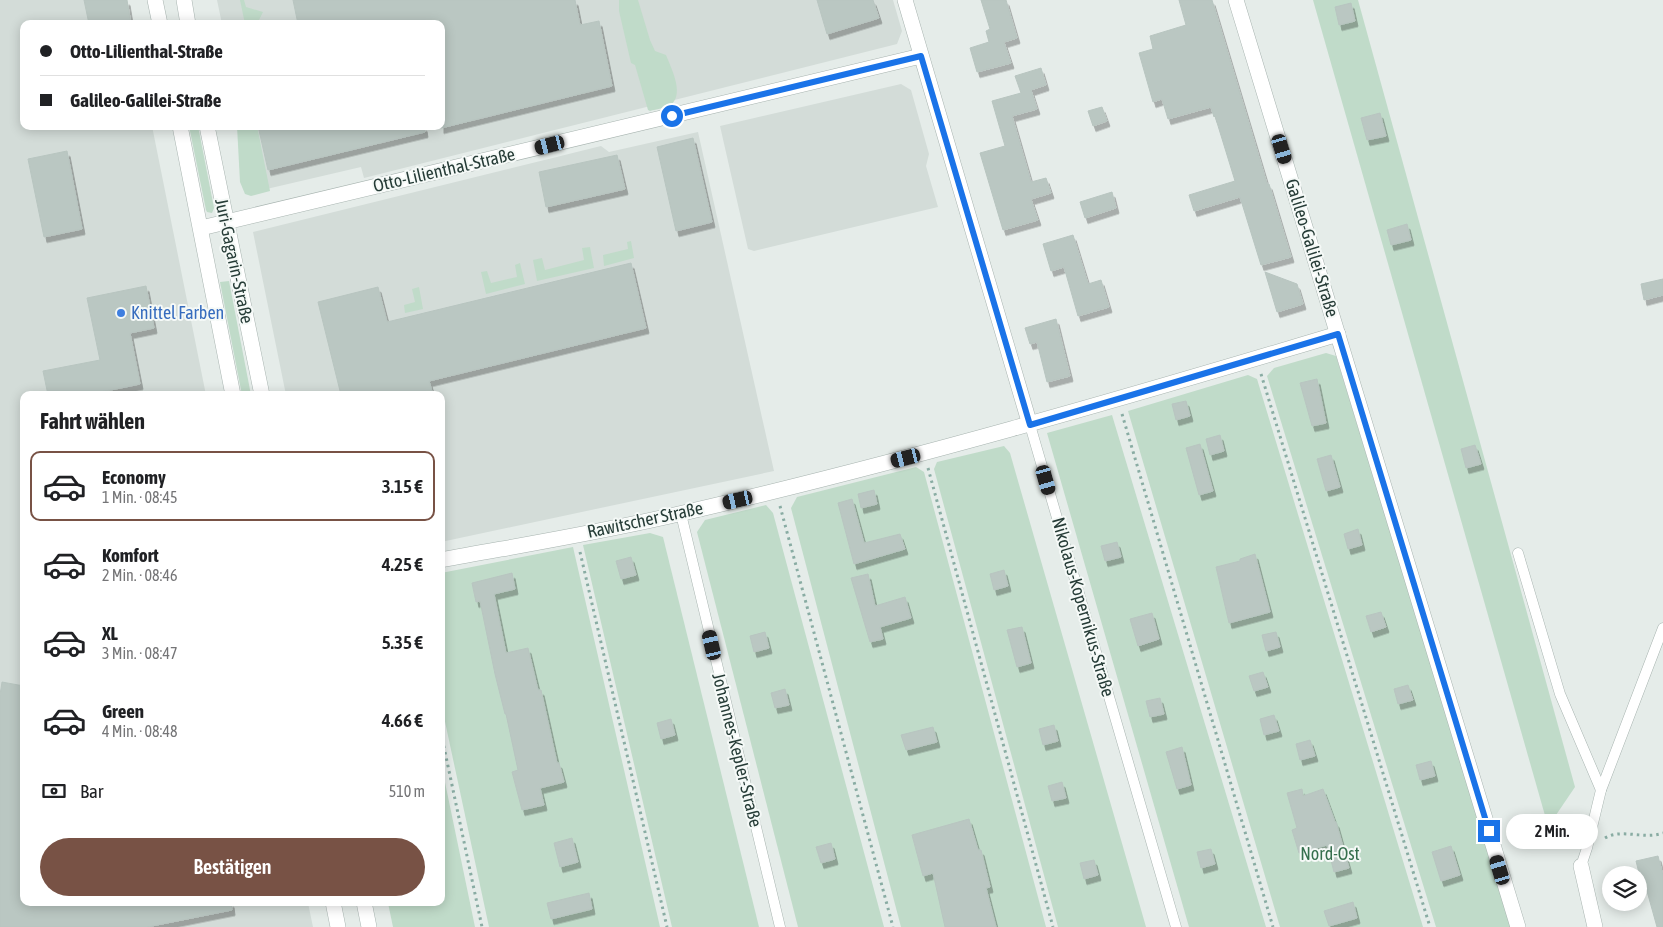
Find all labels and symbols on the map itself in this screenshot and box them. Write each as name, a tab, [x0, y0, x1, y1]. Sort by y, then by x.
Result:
route start	[661, 105, 683, 127]
car	[1270, 132, 1293, 166]
car	[533, 134, 566, 156]
street label: Otto-Lilienthal-Straße	[371, 143, 517, 196]
street label: Galileo-Galilei-Straße	[1281, 176, 1343, 319]
street label: Juri-Gagarin-Straße	[211, 196, 258, 325]
place label: Knittel Farben	[131, 302, 224, 323]
marker: Knittel Farben	[115, 307, 127, 319]
car	[889, 447, 922, 469]
car	[1034, 464, 1057, 496]
car	[721, 489, 754, 511]
street label: Rawitscher Straße	[585, 497, 705, 542]
street label: Nikolaus-Kopernikus-Straße	[1048, 515, 1119, 699]
car	[701, 629, 722, 661]
street label: Johannes-Kepler-Straße	[708, 671, 767, 829]
callout: 2 Min.	[1506, 814, 1599, 848]
route end	[1478, 820, 1500, 842]
park label: Nord-Ost	[1300, 843, 1360, 864]
car	[1488, 853, 1511, 887]

